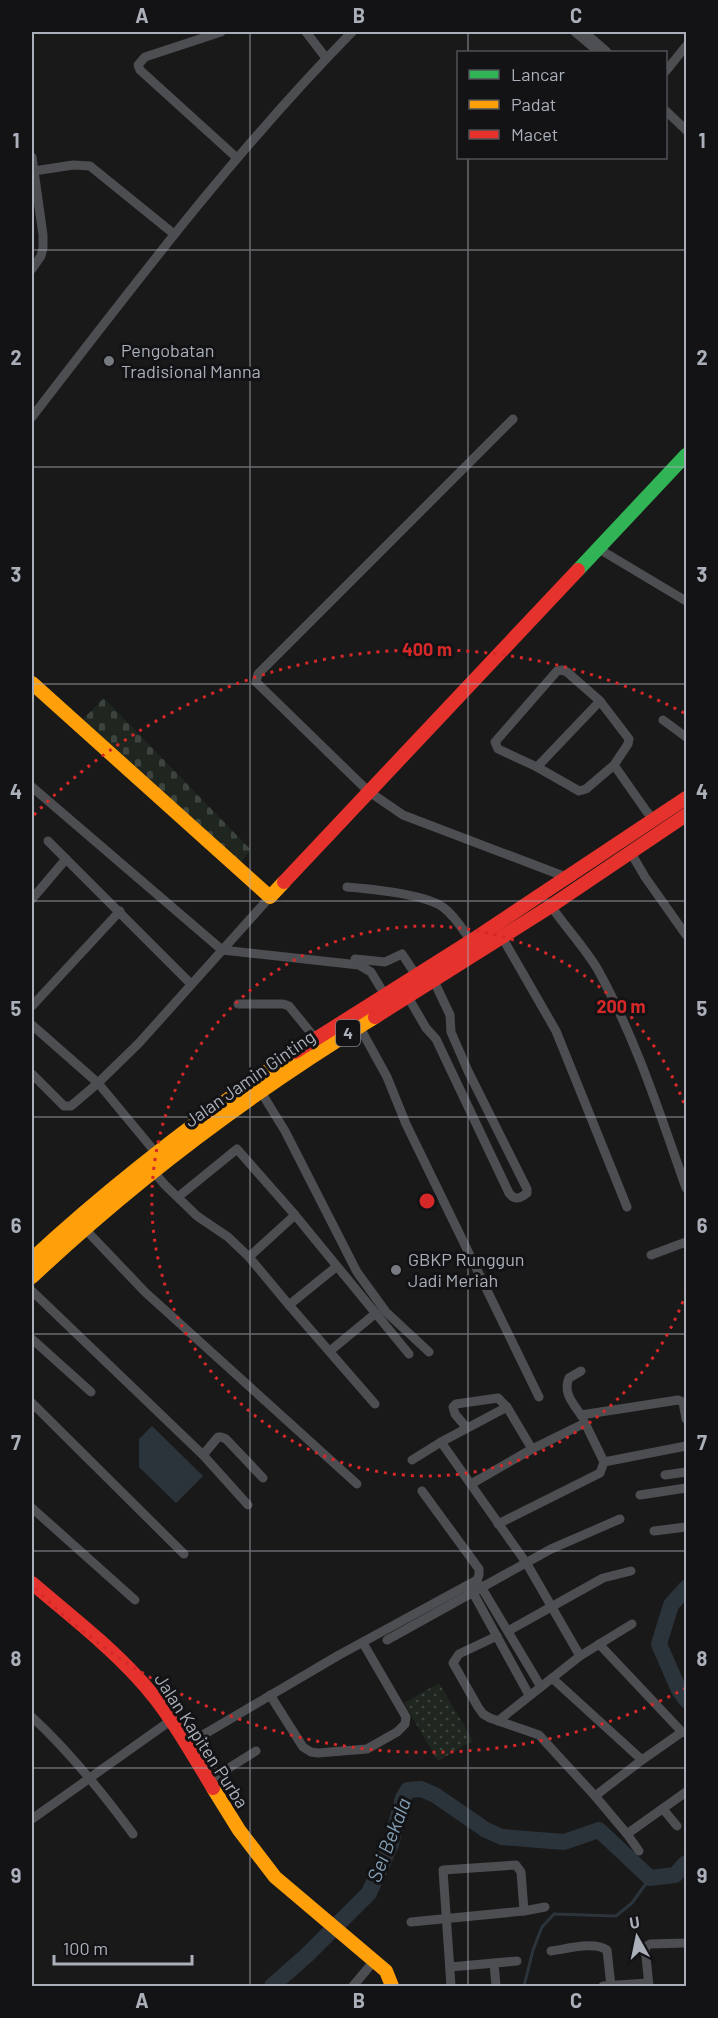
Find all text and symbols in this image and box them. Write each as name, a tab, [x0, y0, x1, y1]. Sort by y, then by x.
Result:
text: A	[135, 3, 149, 27]
text: B	[353, 3, 365, 27]
text: C	[570, 3, 582, 27]
legend	[457, 51, 667, 159]
text: Lancar	[511, 63, 566, 85]
text: Padat	[511, 93, 556, 115]
text: Macet	[511, 123, 558, 145]
text: 1	[12, 128, 20, 152]
text: 1	[698, 128, 706, 152]
place label: Pengobatan Tradisional Manna	[121, 339, 261, 382]
text: 2	[10, 345, 22, 369]
text: 2	[696, 345, 708, 369]
marker: Pengobatan Tradisional Manna	[102, 354, 116, 368]
text: 3	[11, 562, 21, 586]
text: 3	[697, 562, 707, 586]
text: 400 m	[402, 638, 452, 660]
text: 4	[10, 779, 22, 803]
text: 4	[696, 779, 708, 803]
text: 200 m	[596, 995, 646, 1017]
text: 5	[11, 996, 22, 1020]
text: 5	[697, 996, 708, 1020]
road number: 4	[336, 1020, 360, 1046]
street label: Jalan Jamin Ginting	[180, 1025, 319, 1131]
centre of rings	[417, 1191, 437, 1211]
text: 6	[11, 1213, 22, 1237]
text: 6	[697, 1213, 708, 1237]
place label: GBKP Runggun Jadi Meriah	[408, 1248, 525, 1291]
marker: GBKP Runggun Jadi Meriah	[389, 1263, 403, 1277]
text: 7	[11, 1430, 21, 1454]
text: 7	[697, 1430, 707, 1454]
text: 8	[11, 1646, 22, 1670]
text: 8	[697, 1646, 708, 1670]
street label: Jalan Kapiten Purba	[150, 1669, 254, 1812]
water label: Sei Bekala	[361, 1794, 415, 1885]
text: 9	[11, 1863, 21, 1887]
text: 9	[697, 1863, 707, 1887]
north arrow	[607, 1907, 667, 1967]
text: U	[628, 1912, 641, 1932]
scale bar	[54, 1928, 192, 1966]
text: 100 m	[63, 1937, 108, 1959]
text: A	[135, 1988, 149, 2012]
text: B	[353, 1988, 365, 2012]
text: C	[570, 1988, 582, 2012]

